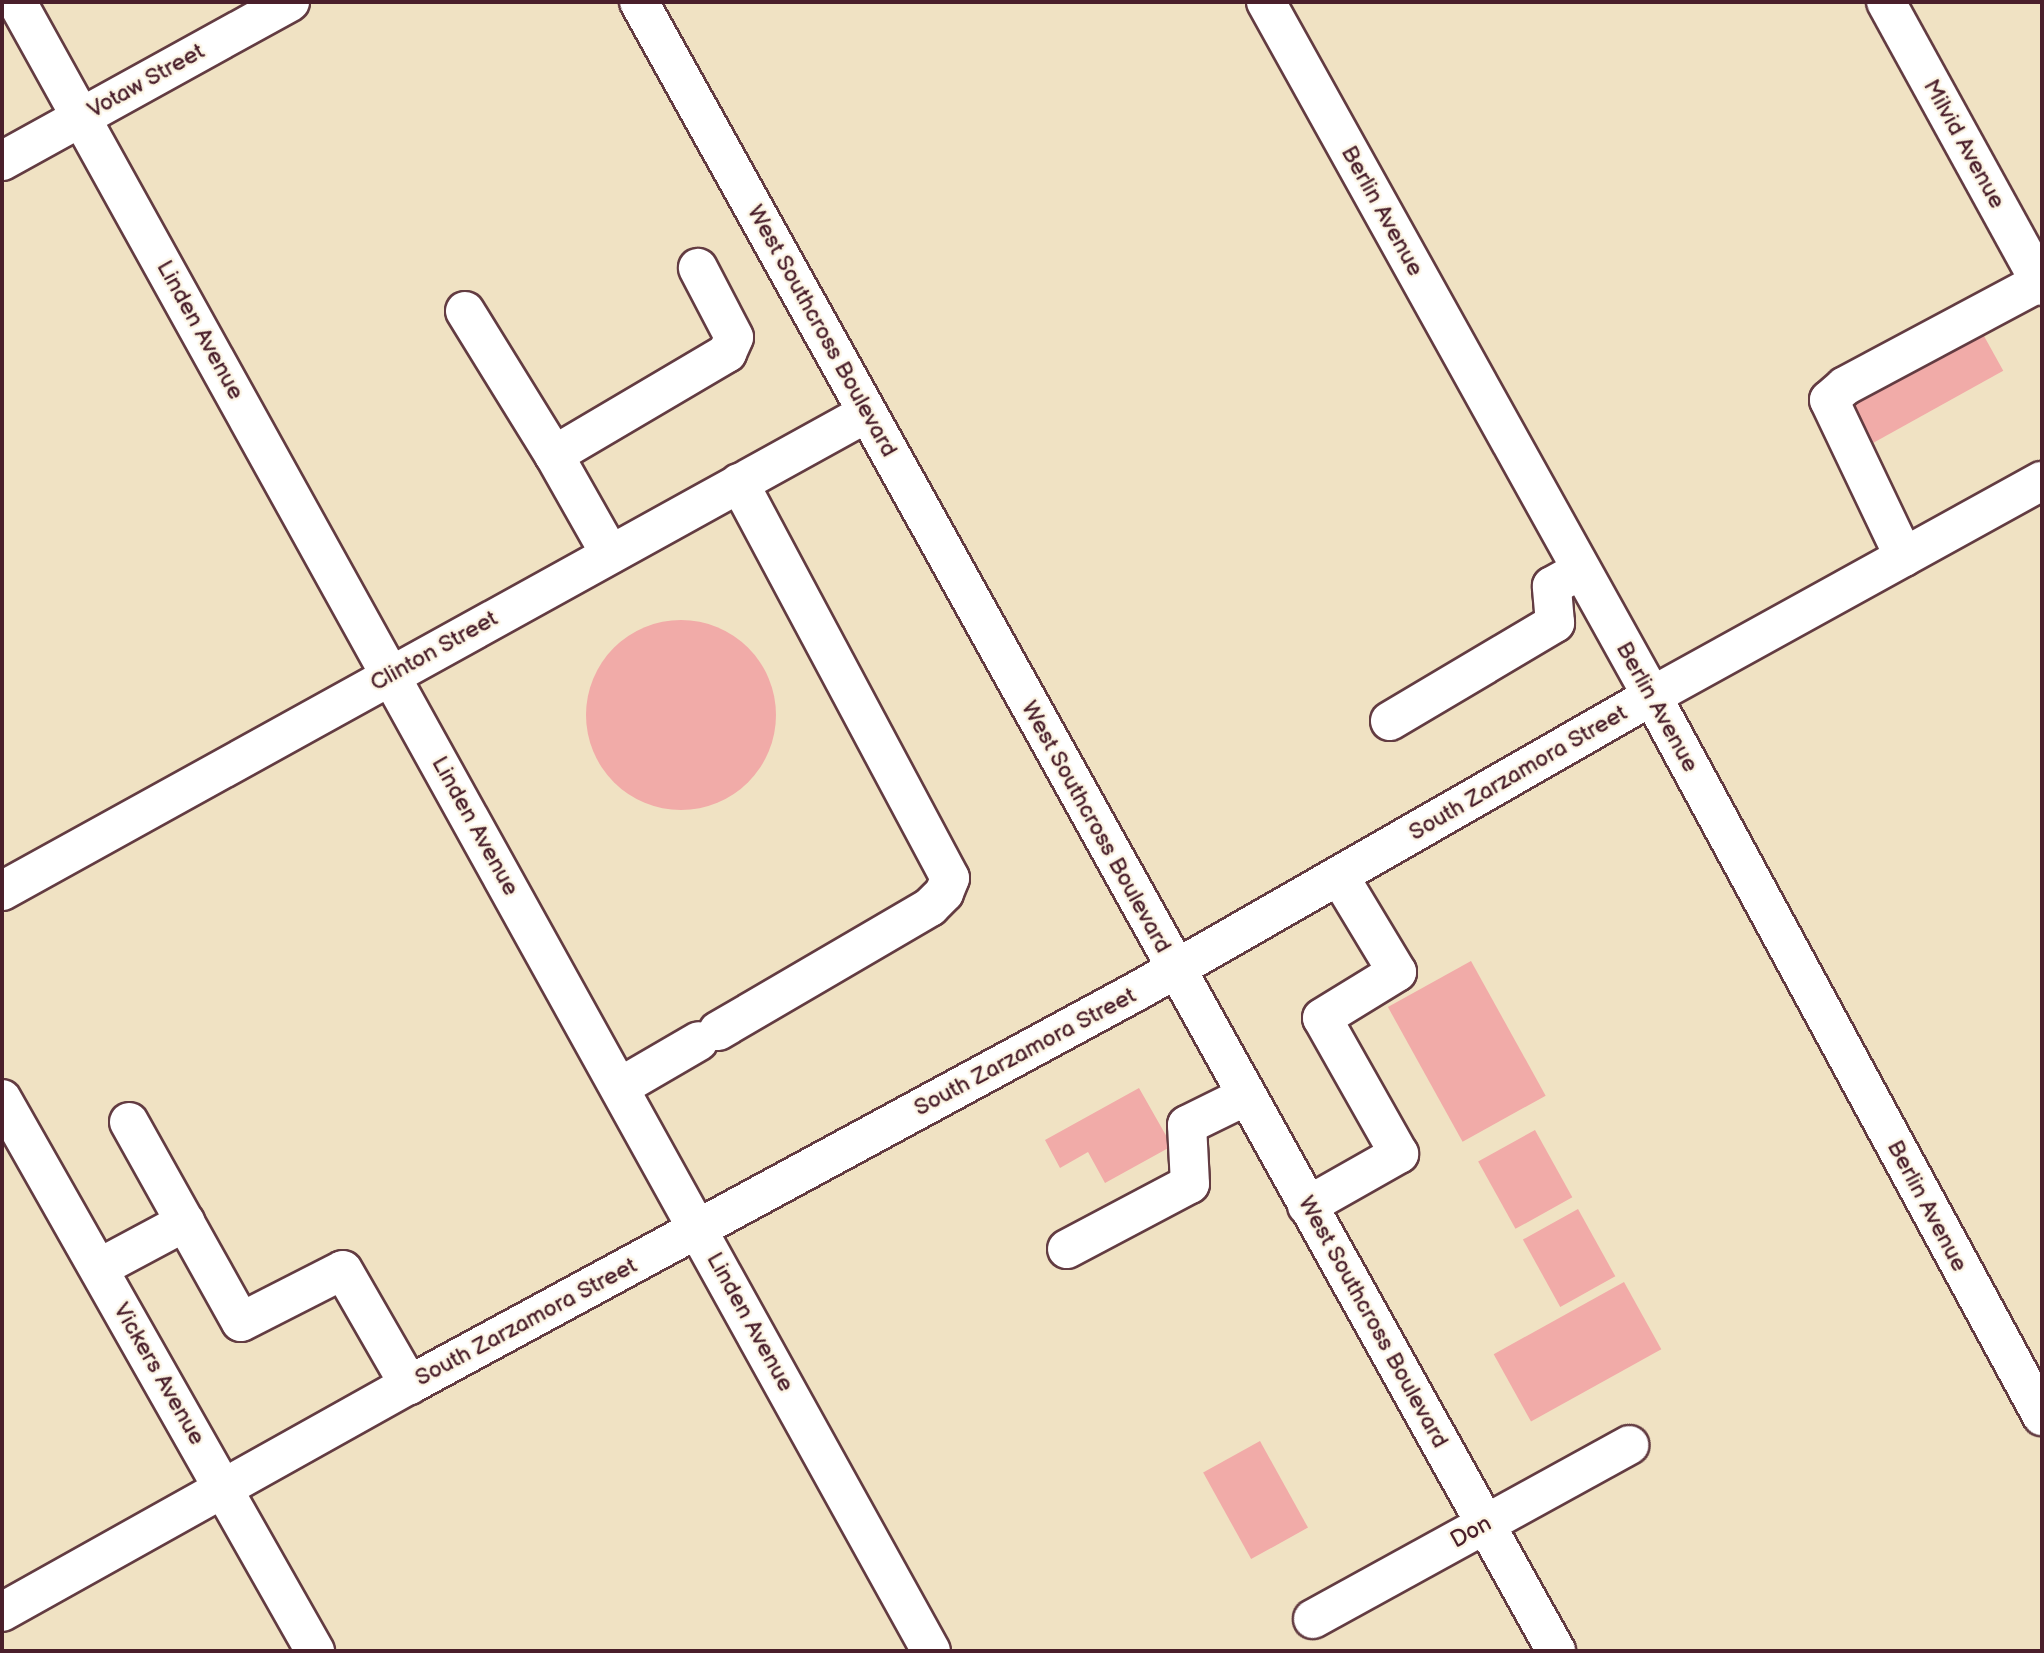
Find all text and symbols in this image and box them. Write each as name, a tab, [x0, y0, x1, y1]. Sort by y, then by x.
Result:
street label: Votaw Street	[83, 38, 209, 124]
street label: Milvid Avenue	[1917, 75, 2011, 213]
street label: Berlin Avenue	[1335, 141, 1429, 281]
street label: West Southcross Boulevard	[741, 200, 903, 462]
street label: Linden Avenue	[150, 256, 250, 404]
street label: Clinton Street	[365, 605, 503, 697]
street label: Berlin Avenue	[1610, 637, 1704, 777]
street label: West Southcross Boulevard	[1015, 696, 1177, 958]
street label: South Zarzamora Street	[1404, 699, 1632, 847]
street label: Linden Avenue	[425, 752, 525, 900]
street label: South Zarzamora Street	[909, 982, 1141, 1122]
street label: Berlin Avenue	[1881, 1136, 1973, 1276]
street label: West Southcross Boulevard	[1292, 1191, 1454, 1453]
street label: Linden Avenue	[700, 1248, 800, 1396]
street label: South Zarzamora Street	[410, 1252, 642, 1392]
street label: Vickers Avenue	[107, 1298, 211, 1450]
street label: Don	[1446, 1510, 1496, 1554]

